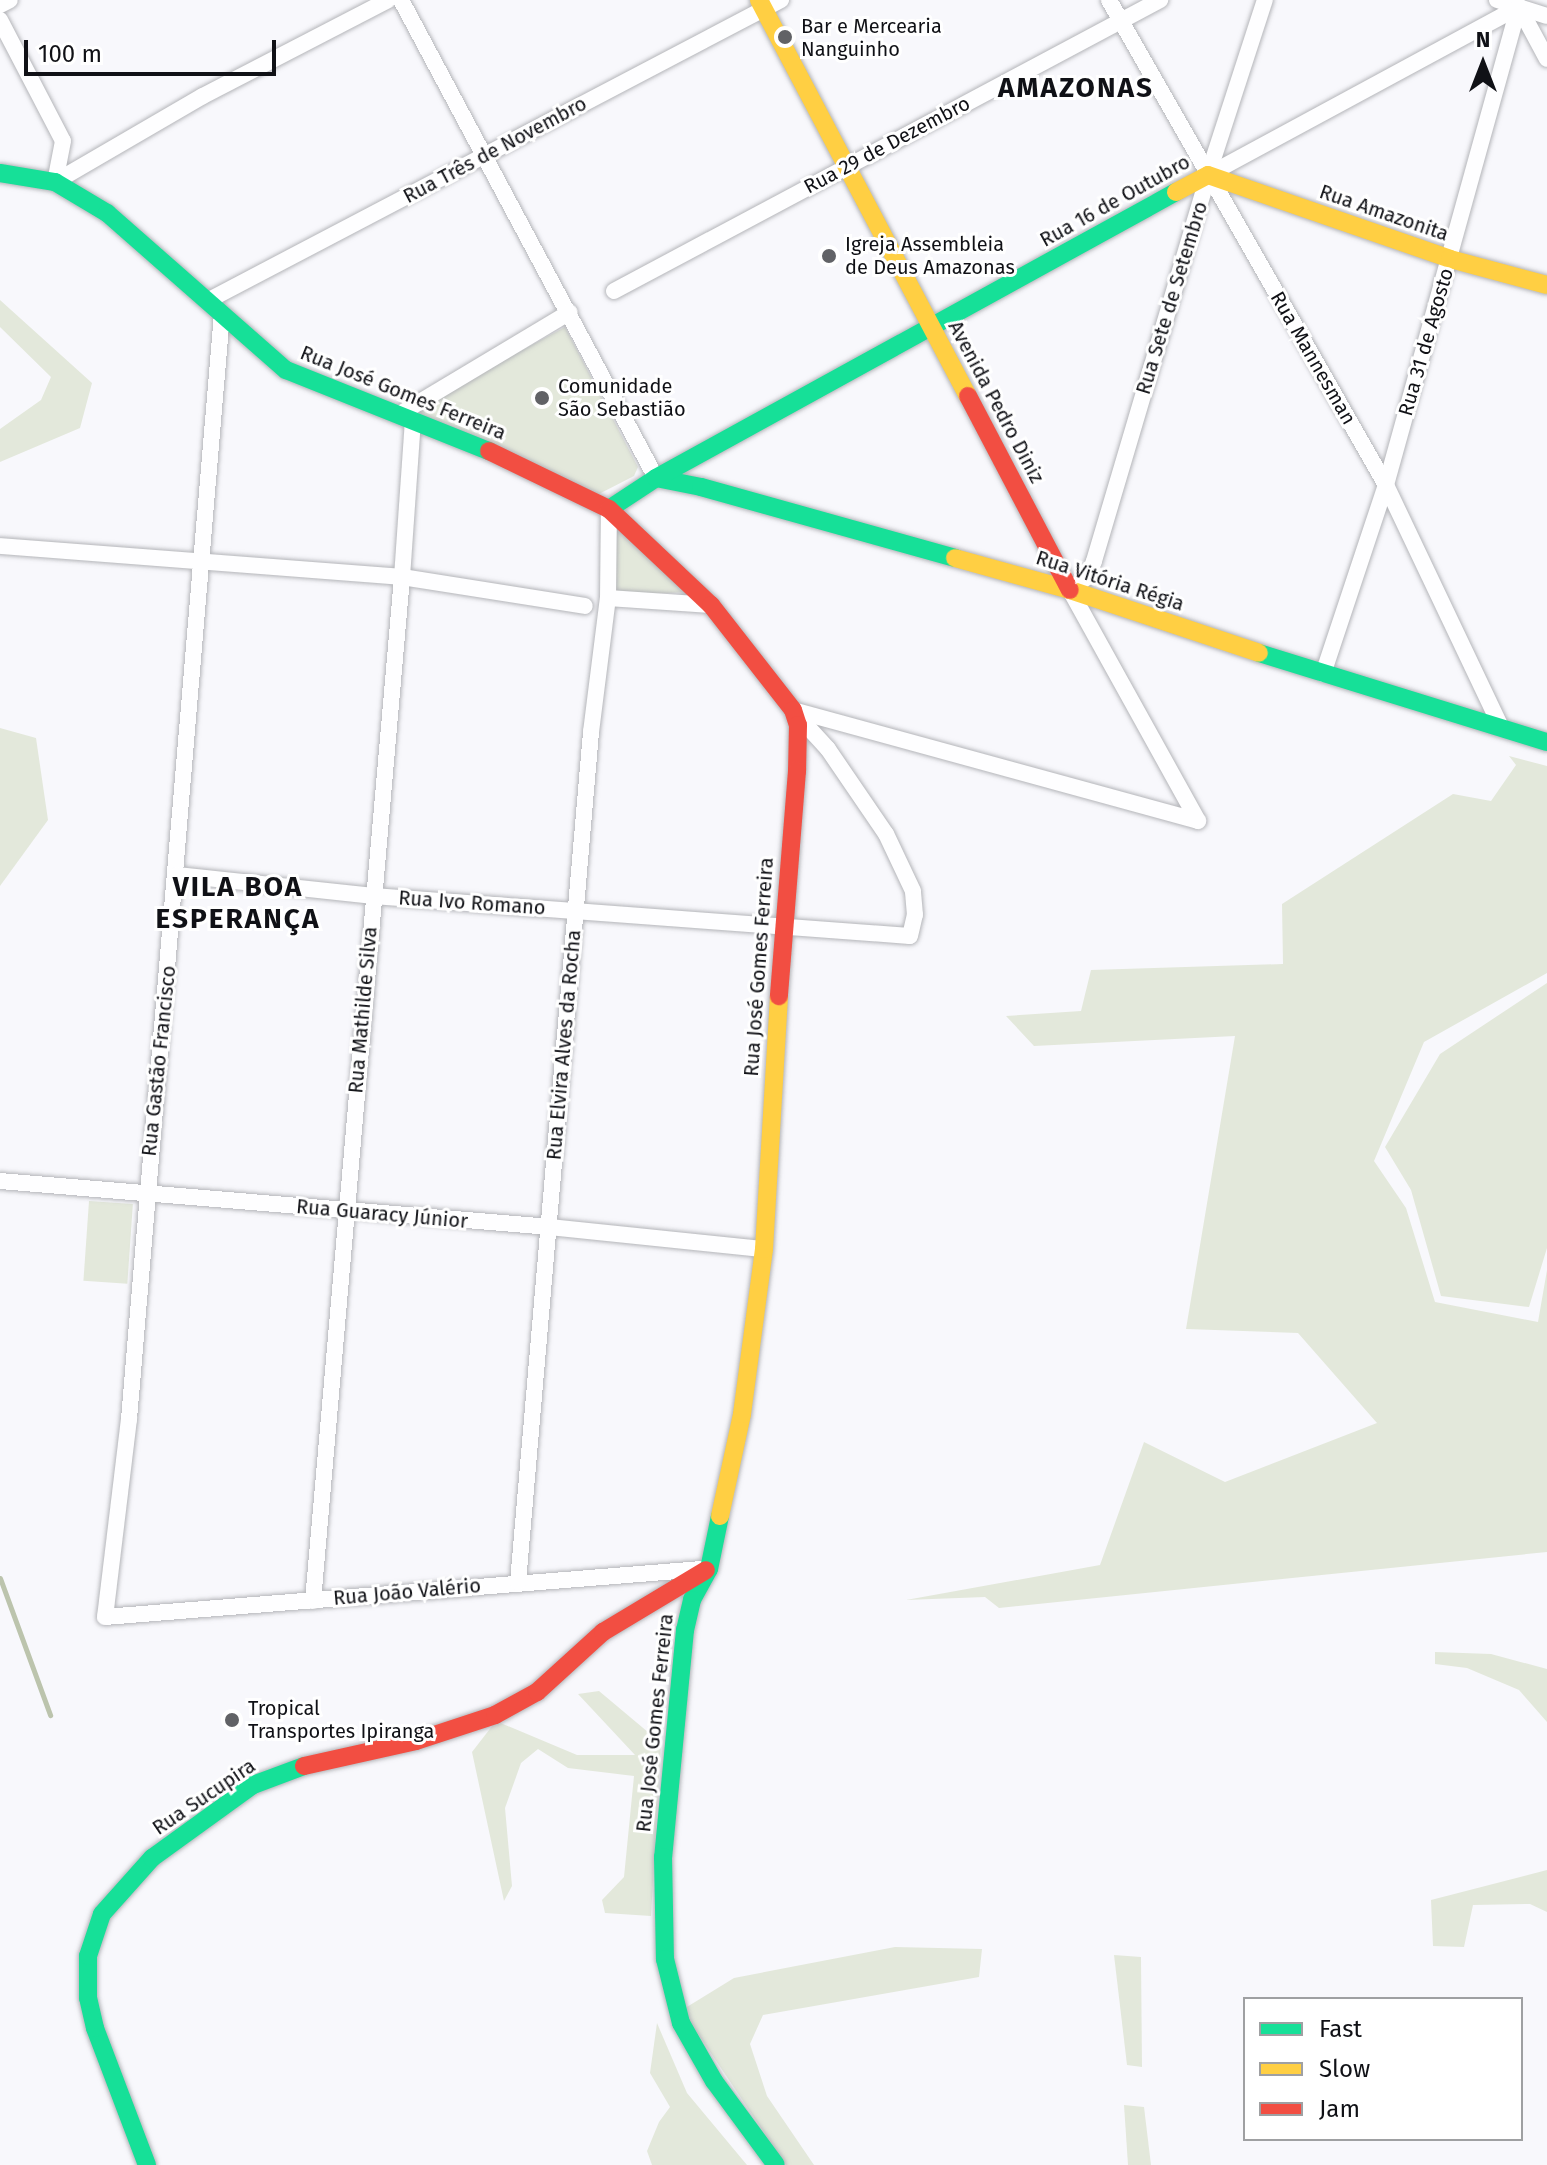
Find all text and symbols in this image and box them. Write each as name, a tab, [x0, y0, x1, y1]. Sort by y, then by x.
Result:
place label: Bar e Mercearia Nanguinho	[801, 14, 942, 61]
scale bar	[28, 24, 280, 74]
north arrow	[1443, 24, 1523, 104]
text: N	[1476, 26, 1490, 53]
marker: Bar e Mercearia Nanguinho	[776, 28, 794, 46]
text: 100 m	[38, 40, 102, 68]
district label: AMAZONAS	[998, 71, 1154, 105]
street label: Rua Três de Novembro	[399, 91, 591, 209]
street label: Rua 29 de Dezembro	[800, 91, 974, 199]
street label: Rua 16 de Outubro	[1036, 150, 1194, 252]
street label: Rua Amazonita	[1316, 180, 1452, 246]
street label: Rua Sete de Setembro	[1131, 199, 1213, 397]
place label: Igreja Assembleia de Deus Amazonas	[845, 232, 1015, 279]
marker: Igreja Assembleia de Deus Amazonas	[820, 247, 838, 265]
street label: Rua 31 de Agosto	[1393, 265, 1459, 419]
street label: Rua Mannesman	[1265, 287, 1361, 429]
street label: Avenida Pedro Diniz	[943, 317, 1049, 487]
street label: Rua José Gomes Ferreira	[297, 341, 509, 445]
place label: Comunidade São Sebastião	[558, 374, 686, 421]
marker: Comunidade São Sebastião	[533, 389, 551, 407]
street label: Rua Vitória Régia	[1033, 546, 1187, 616]
street label: Rua José Gomes Ferreira	[739, 857, 779, 1077]
district label: VILA BOA ESPERANÇA	[156, 870, 320, 936]
street label: Rua Ivo Romano	[398, 886, 546, 920]
street label: Rua Mathilde Silva	[344, 926, 382, 1094]
street label: Rua Elvira Alves da Rocha	[542, 929, 586, 1161]
street label: Rua Gastão Francisco	[137, 964, 181, 1158]
street label: Rua Guaracy Júnior	[295, 1195, 469, 1233]
street label: Rua João Valério	[332, 1574, 482, 1610]
street label: Rua José Gomes Ferreira	[632, 1613, 678, 1833]
place label: Tropical Transportes Ipiranga	[248, 1696, 434, 1743]
marker: Tropical Transportes Ipiranga	[223, 1711, 241, 1729]
street label: Rua Sucupira	[148, 1754, 260, 1840]
legend	[1243, 1997, 1523, 2141]
text: Fast	[1319, 2015, 1362, 2043]
text: Slow	[1319, 2055, 1370, 2083]
text: Jam	[1319, 2095, 1360, 2123]

